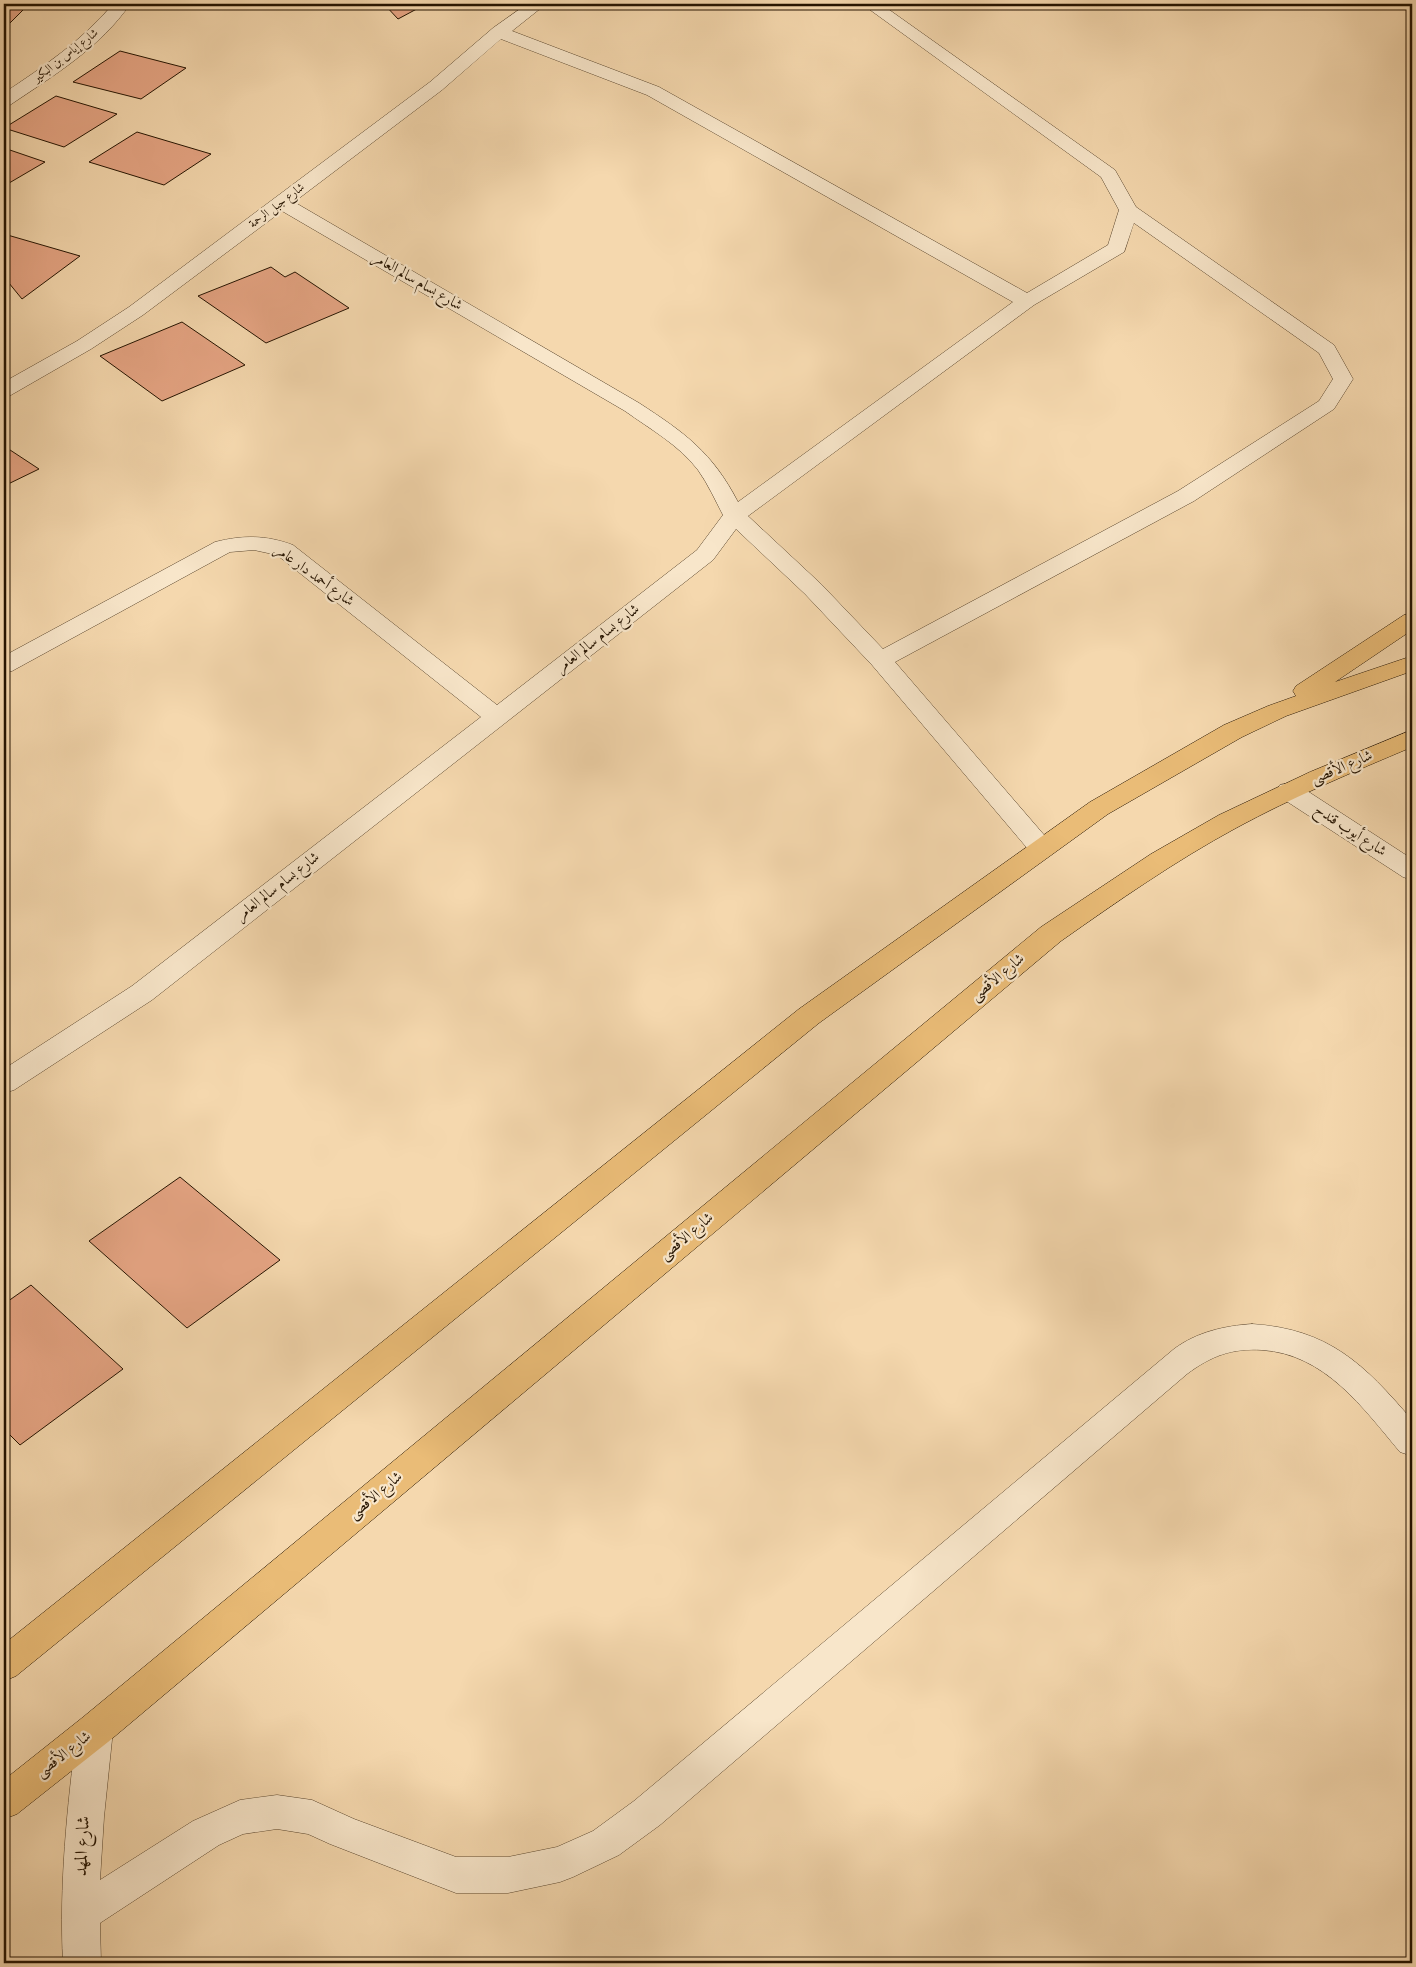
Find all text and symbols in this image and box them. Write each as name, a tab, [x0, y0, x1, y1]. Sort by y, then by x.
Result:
street label: شارع إياس بن البكير	[28, 25, 103, 89]
street label: شارع جبل الرحمة	[246, 180, 310, 234]
street label: شارع بسام سالم العامر	[367, 248, 466, 317]
street label: شارع أحمد دار عامر	[269, 538, 359, 613]
street label: شارع بسام سالم العامر	[552, 599, 645, 679]
street label: شارع الأقصى	[1307, 744, 1376, 791]
street label: شارع أيوب قندح	[1309, 798, 1391, 863]
street label: شارع بسام سالم العامر	[232, 847, 325, 927]
street label: شارع الأقصى	[965, 948, 1030, 1008]
street label: شارع الأقصى	[654, 1207, 719, 1267]
street label: شارع الأقصى	[343, 1466, 408, 1526]
street label: شارع الأقصى	[31, 1725, 97, 1784]
street label: شارع المهد	[69, 1815, 98, 1877]

